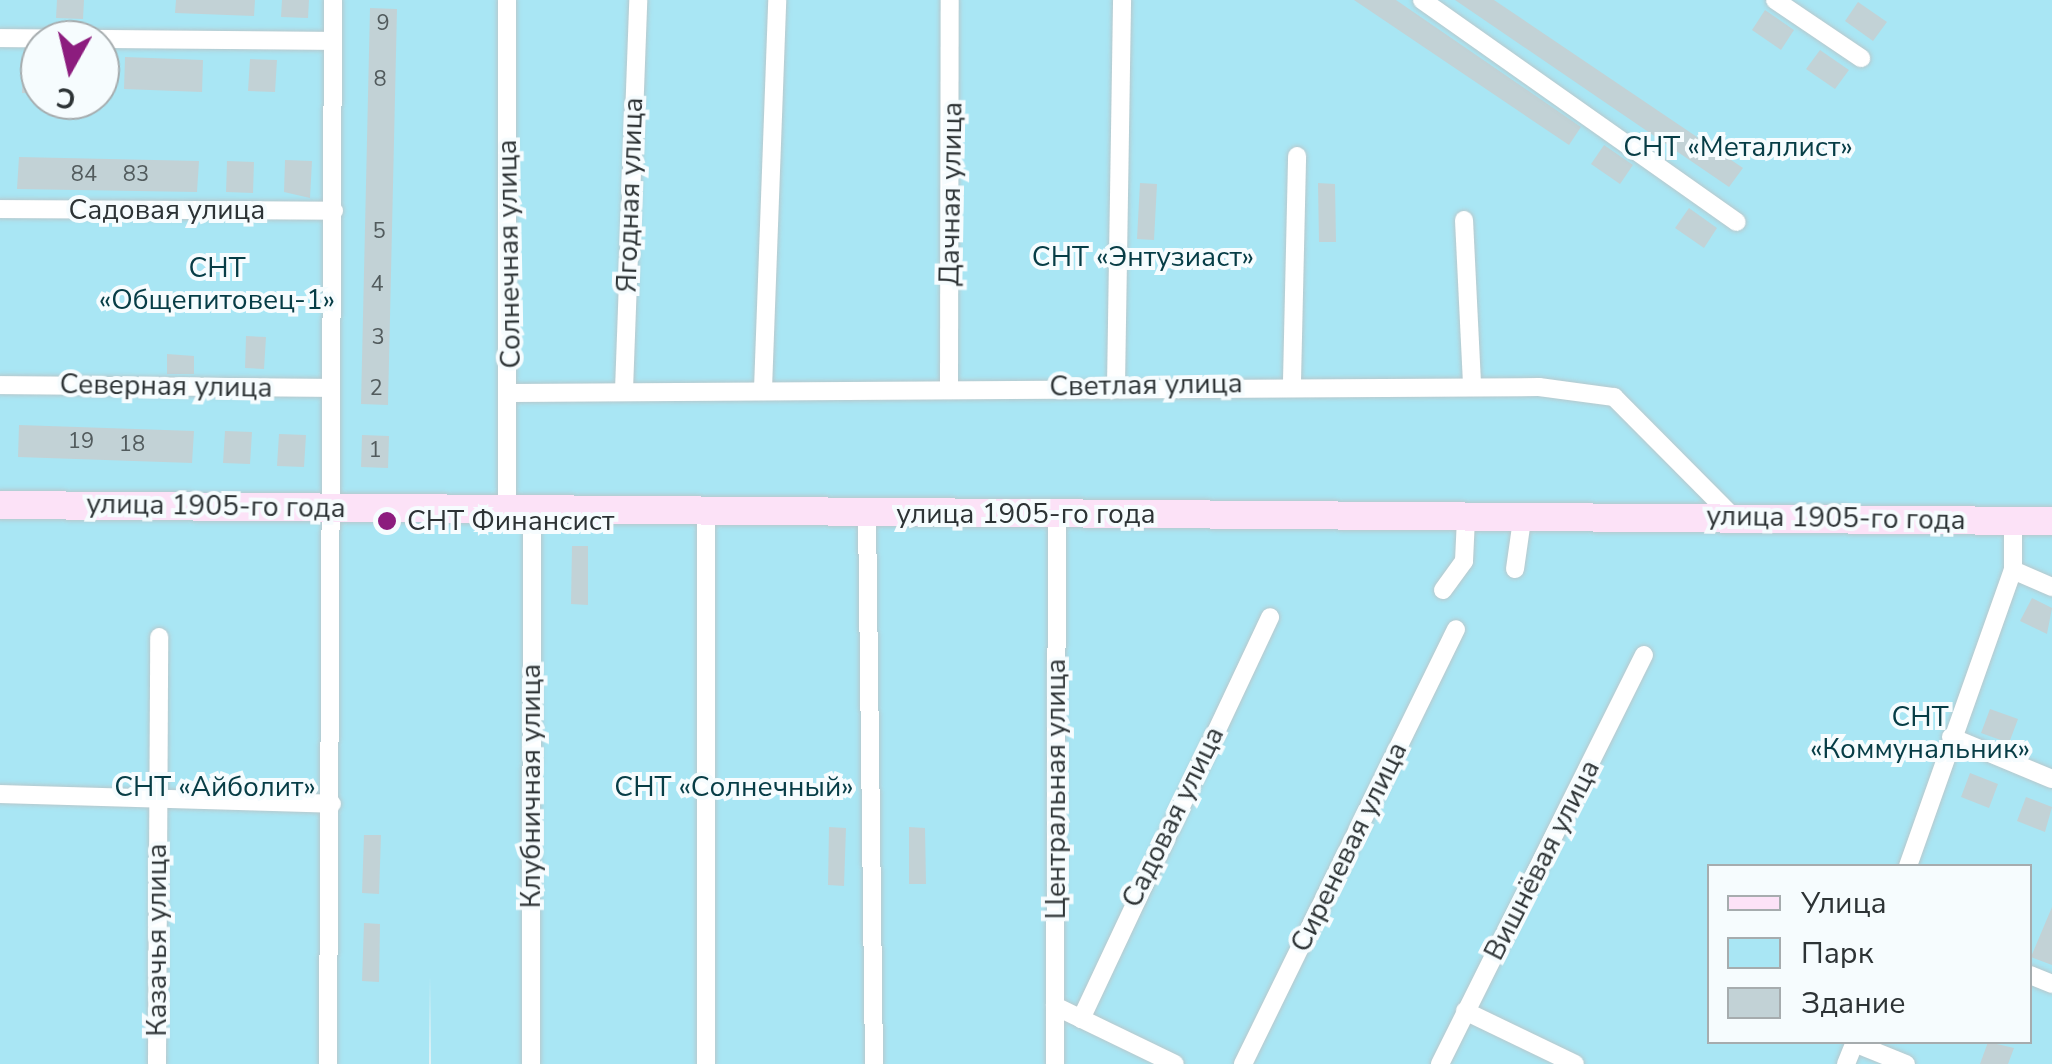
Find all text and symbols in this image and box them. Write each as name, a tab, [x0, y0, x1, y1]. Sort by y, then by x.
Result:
house number: 9	[376, 11, 390, 37]
north arrow	[20, 20, 120, 120]
house number: 8	[373, 67, 387, 93]
text: С	[54, 78, 78, 118]
street label: Ягодная улица	[610, 97, 650, 293]
street label: Дачная улица	[933, 102, 969, 286]
park label: СНТ «Металлист»	[1623, 130, 1853, 164]
street label: Солнечная улица	[490, 139, 528, 369]
house number: 84	[71, 162, 97, 188]
house number: 83	[123, 162, 149, 188]
street label: Садовая улица	[69, 193, 265, 227]
house number: 5	[372, 219, 386, 245]
park label: СНТ «Энтузиаст»	[1032, 240, 1254, 274]
park label: СНТ «Общепитовец-1»	[99, 251, 335, 317]
house number: 4	[370, 272, 384, 298]
house number: 3	[371, 325, 385, 351]
street label: Северная улица	[59, 367, 273, 405]
street label: Светлая улица	[1049, 367, 1243, 403]
house number: 2	[369, 376, 383, 402]
house number: 19	[68, 429, 94, 455]
house number: 18	[119, 432, 145, 458]
house number: 1	[368, 438, 382, 464]
street label: улица 1905-го года	[86, 487, 346, 525]
street label: улица 1905-го года	[896, 497, 1156, 531]
street label: улица 1905-го года	[1706, 499, 1966, 537]
place label: СНТ Финансист	[407, 504, 614, 538]
marker: СНТ Финансист	[376, 510, 398, 532]
street label: Центральная улица	[1039, 659, 1073, 919]
street label: Клубничная улица	[514, 664, 548, 908]
park label: СНТ «Коммунальник»	[1810, 700, 2030, 766]
street label: Садовая улица	[1115, 721, 1231, 913]
street label: Сиреневая улица	[1284, 737, 1414, 957]
street label: Вишнёвая улица	[1477, 754, 1607, 966]
park label: СНТ «Айболит»	[114, 770, 316, 804]
park label: СНТ «Солнечный»	[614, 770, 854, 804]
street label: Казачья улица	[140, 843, 174, 1037]
legend	[1707, 864, 2032, 1044]
text: Улица	[1801, 883, 1887, 924]
text: Парк	[1801, 933, 1873, 974]
text: Здание	[1801, 983, 1906, 1024]

